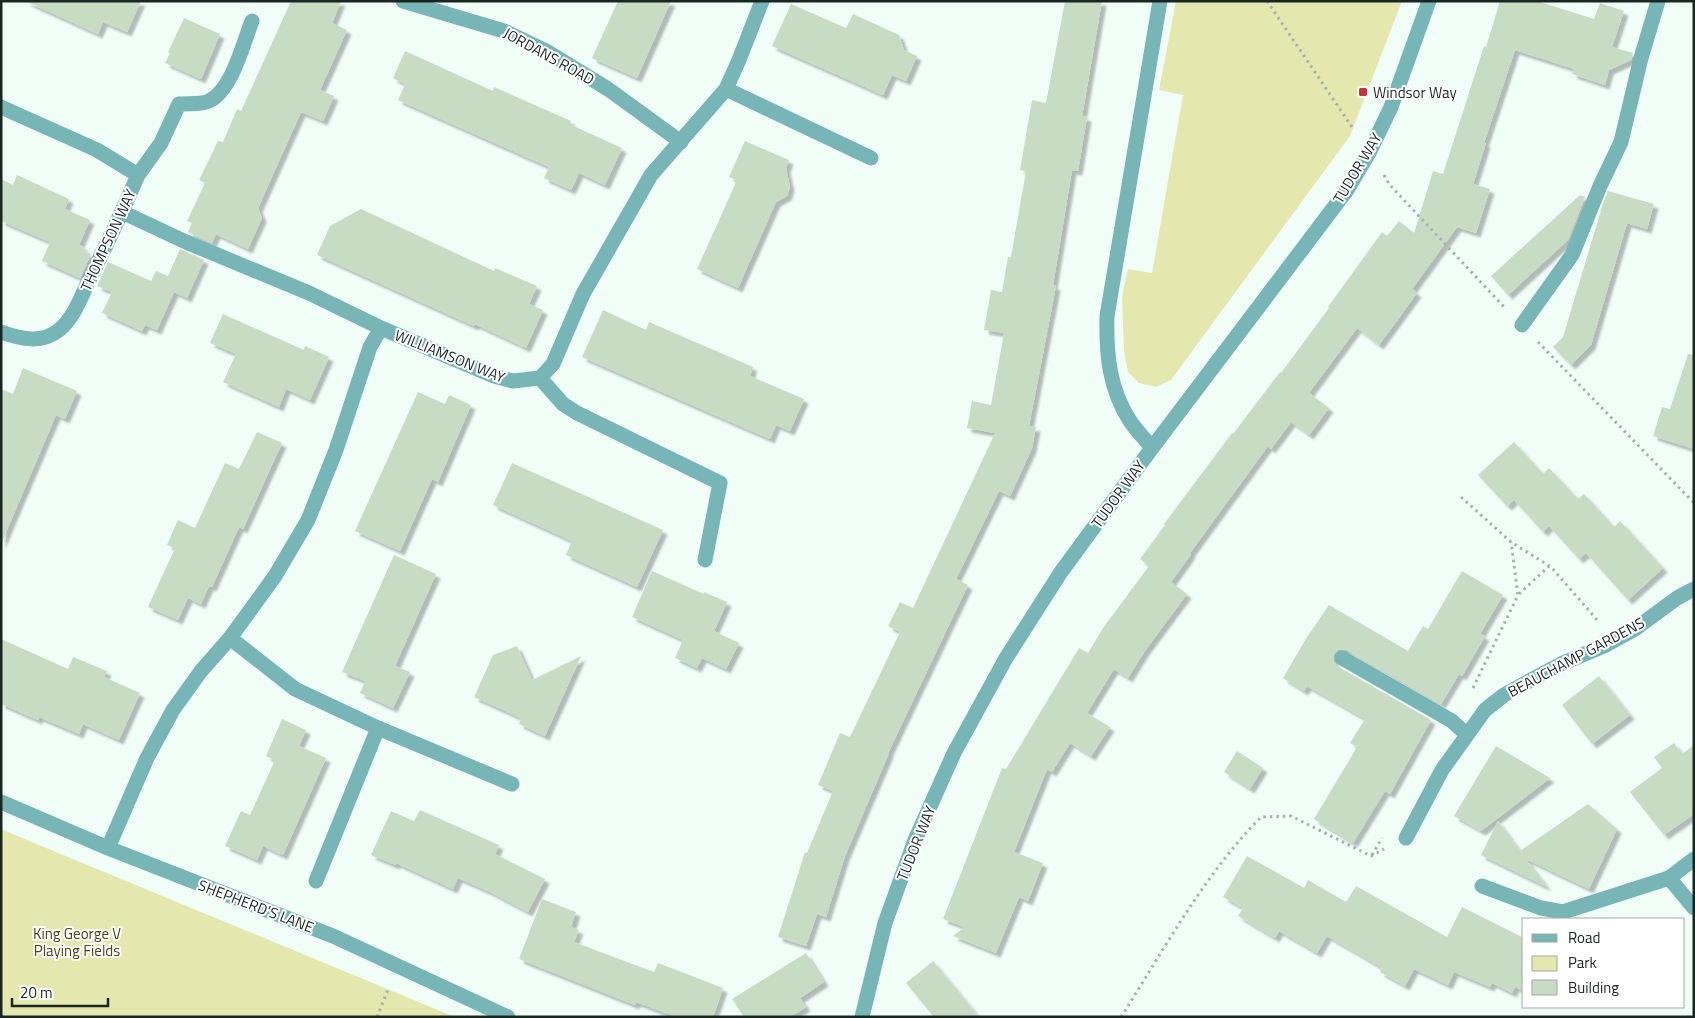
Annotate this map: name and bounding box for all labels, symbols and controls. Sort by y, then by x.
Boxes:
street label: JORDANS ROAD [499,21,599,91]
place label: Windsor Way [1373,81,1457,104]
marker: Windsor Way [1357,86,1369,98]
street label: TUDOR WAY [1327,128,1387,208]
street label: THOMPSON WAY [74,185,142,295]
street label: WILLIAMSON WAY [391,323,509,389]
street label: TUDOR WAY [1086,455,1150,533]
street label: BEAUCHAMP GARDENS [1504,611,1648,703]
street label: TUDOR WAY [891,802,941,884]
street label: SHEPHERD'S LANE [195,873,317,939]
legend [1522,918,1685,1008]
park label: King George V Playing Fields [33,922,121,962]
text: Road [1568,926,1600,949]
text: Park [1568,951,1597,974]
scale bar [12,976,109,1008]
text: Building [1568,976,1619,999]
text: 20 m [20,981,53,1004]

